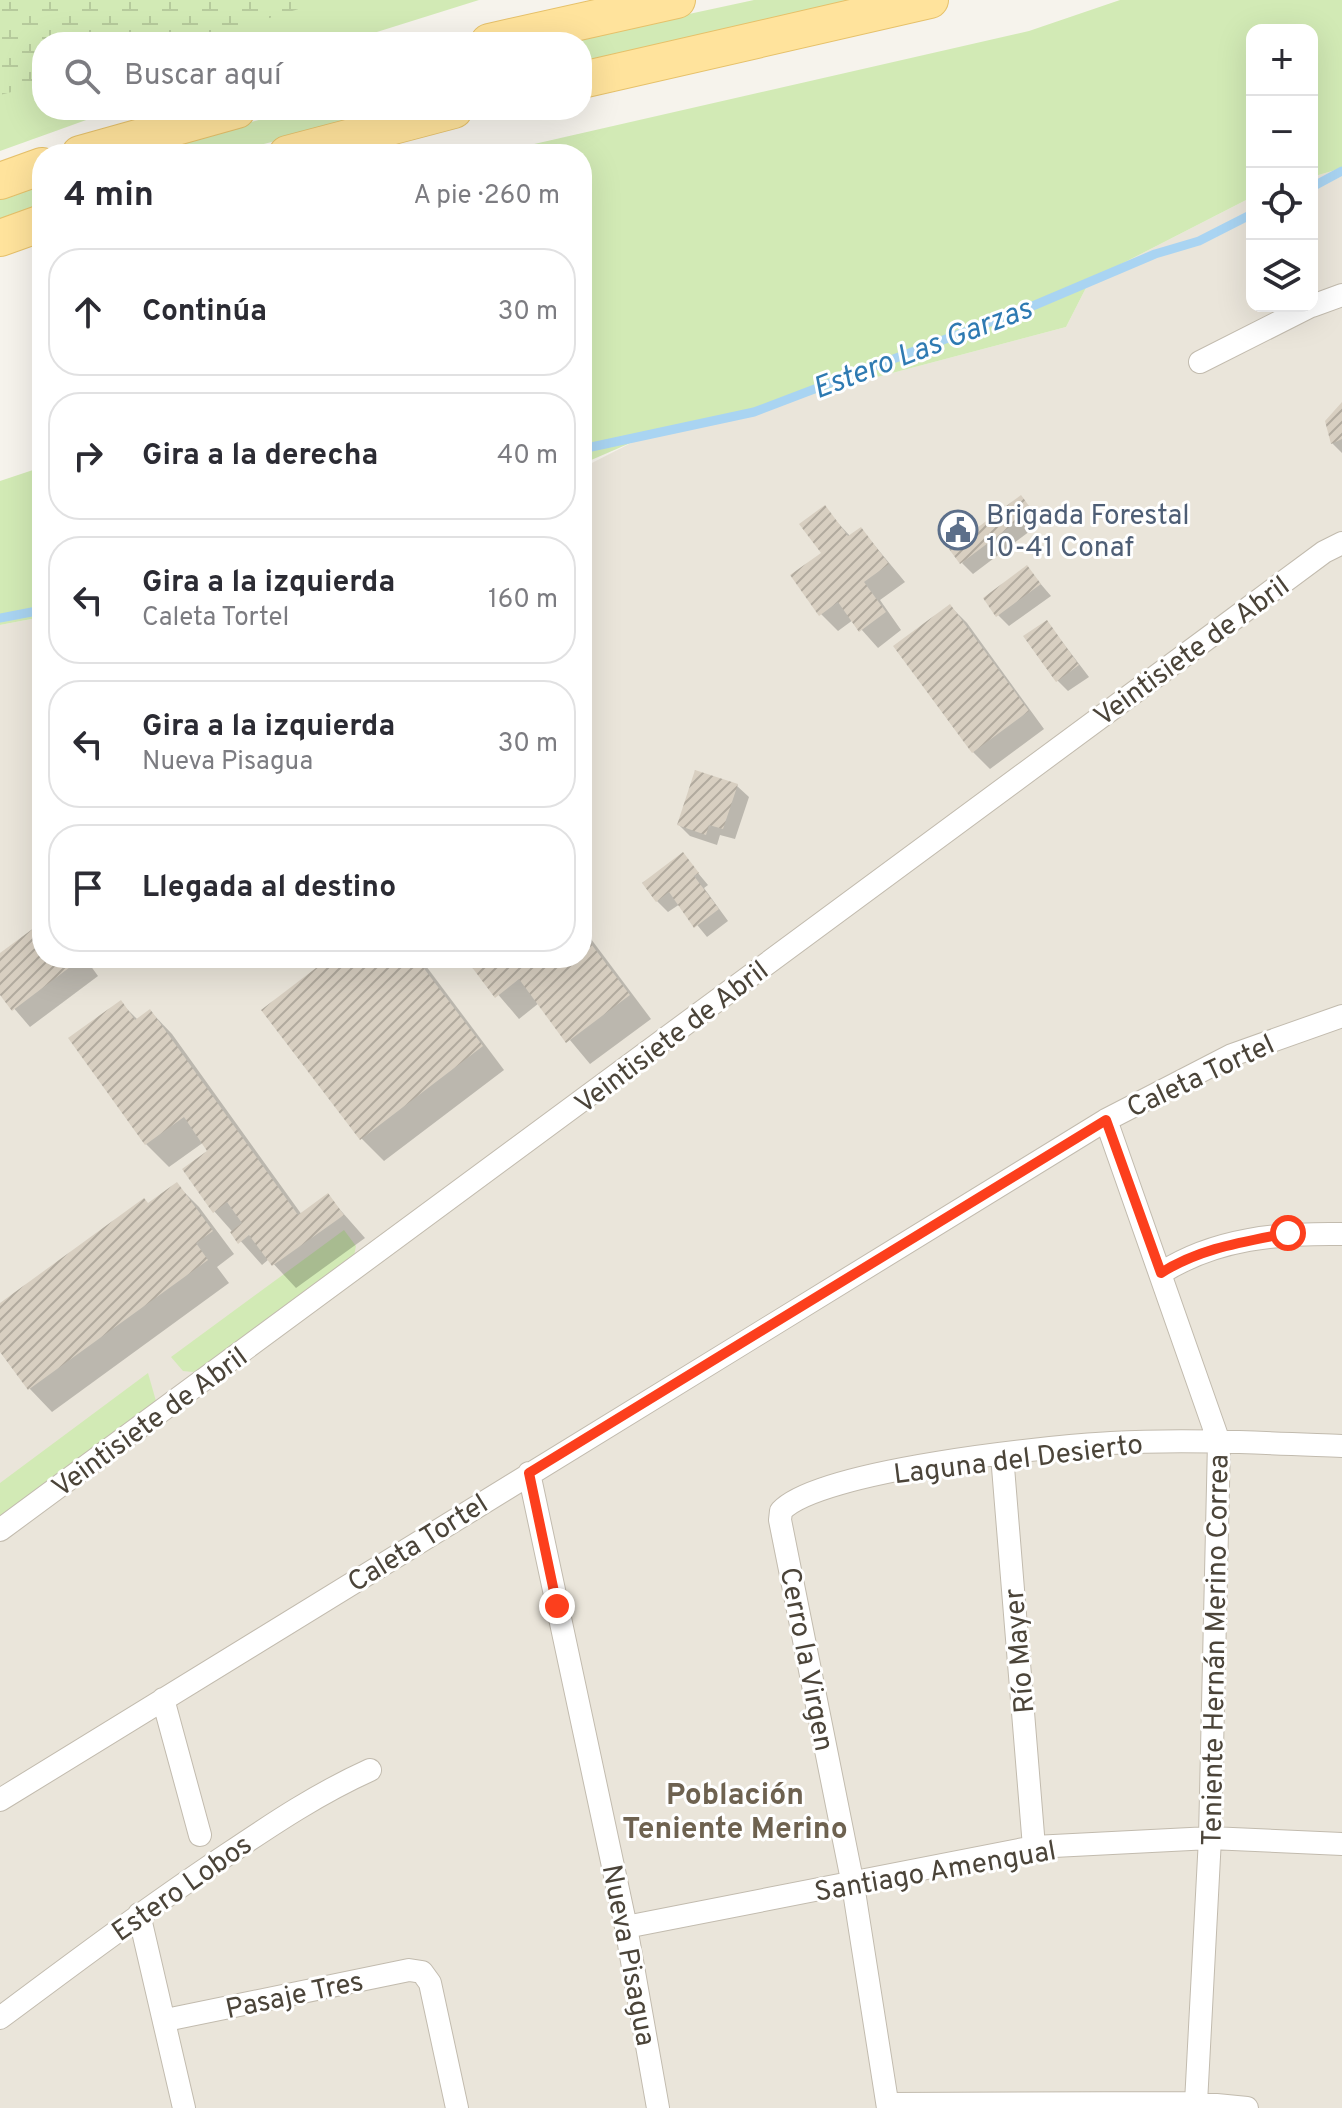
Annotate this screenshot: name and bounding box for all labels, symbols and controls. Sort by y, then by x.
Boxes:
map controls [1246,24,1318,312]
button: + [1246,24,1318,96]
search box [32,32,592,120]
icon: search [60,54,104,98]
text: Buscar aquí [124,58,282,95]
button: − [1246,96,1318,168]
button: locate [1246,168,1318,240]
text: 4 min [64,175,154,218]
text: A pie · 260 m [414,180,560,213]
button: layers [1246,240,1318,312]
icon: ahead [66,290,110,334]
water label: Estero Las Garzas [808,291,1038,409]
text: Continúa [142,294,267,331]
text: 30 m [498,296,558,329]
icon: right [66,434,110,478]
text: Gira a la derecha [142,438,378,475]
text: 40 m [497,440,558,473]
place label: Brigada Forestal 10-41 Conaf [986,499,1190,567]
public building icon: Brigada Forestal 10-41 Conaf [937,509,979,551]
text: Gira a la izquierda [142,565,395,602]
street label: Veintisiete de Abril [1088,569,1298,736]
icon: left [66,578,110,622]
text: 160 m [488,584,558,617]
text: Caleta Tortel [142,602,289,635]
text: Gira a la izquierda [142,709,395,746]
icon: left [66,722,110,766]
text: 30 m [498,728,558,761]
text: Nueva Pisagua [142,746,313,779]
icon: arrive [66,866,110,910]
text: Llegada al destino [142,870,396,907]
street label: Veintisiete de Abril [569,954,777,1123]
street label: Caleta Tortel [1122,1028,1281,1128]
route start [1270,1215,1306,1251]
street label: Veintisiete de Abril [46,1340,256,1507]
street label: Laguna del Desierto [892,1428,1145,1494]
street label: Teniente Hernán Merino Correa [1196,1454,1238,1846]
street label: Caleta Tortel [342,1487,495,1602]
street label: Cerro la Virgen [770,1565,841,1755]
street label: Río Mayer [998,1587,1044,1715]
route end [539,1588,575,1624]
district label: Población Teniente Merino [622,1778,848,1849]
street label: Estero Lobos [106,1828,260,1951]
street label: Santiago Amengual [812,1834,1059,1912]
street label: Nueva Pisagua [592,1862,662,2049]
street label: Pasaje Tres [222,1965,367,2029]

